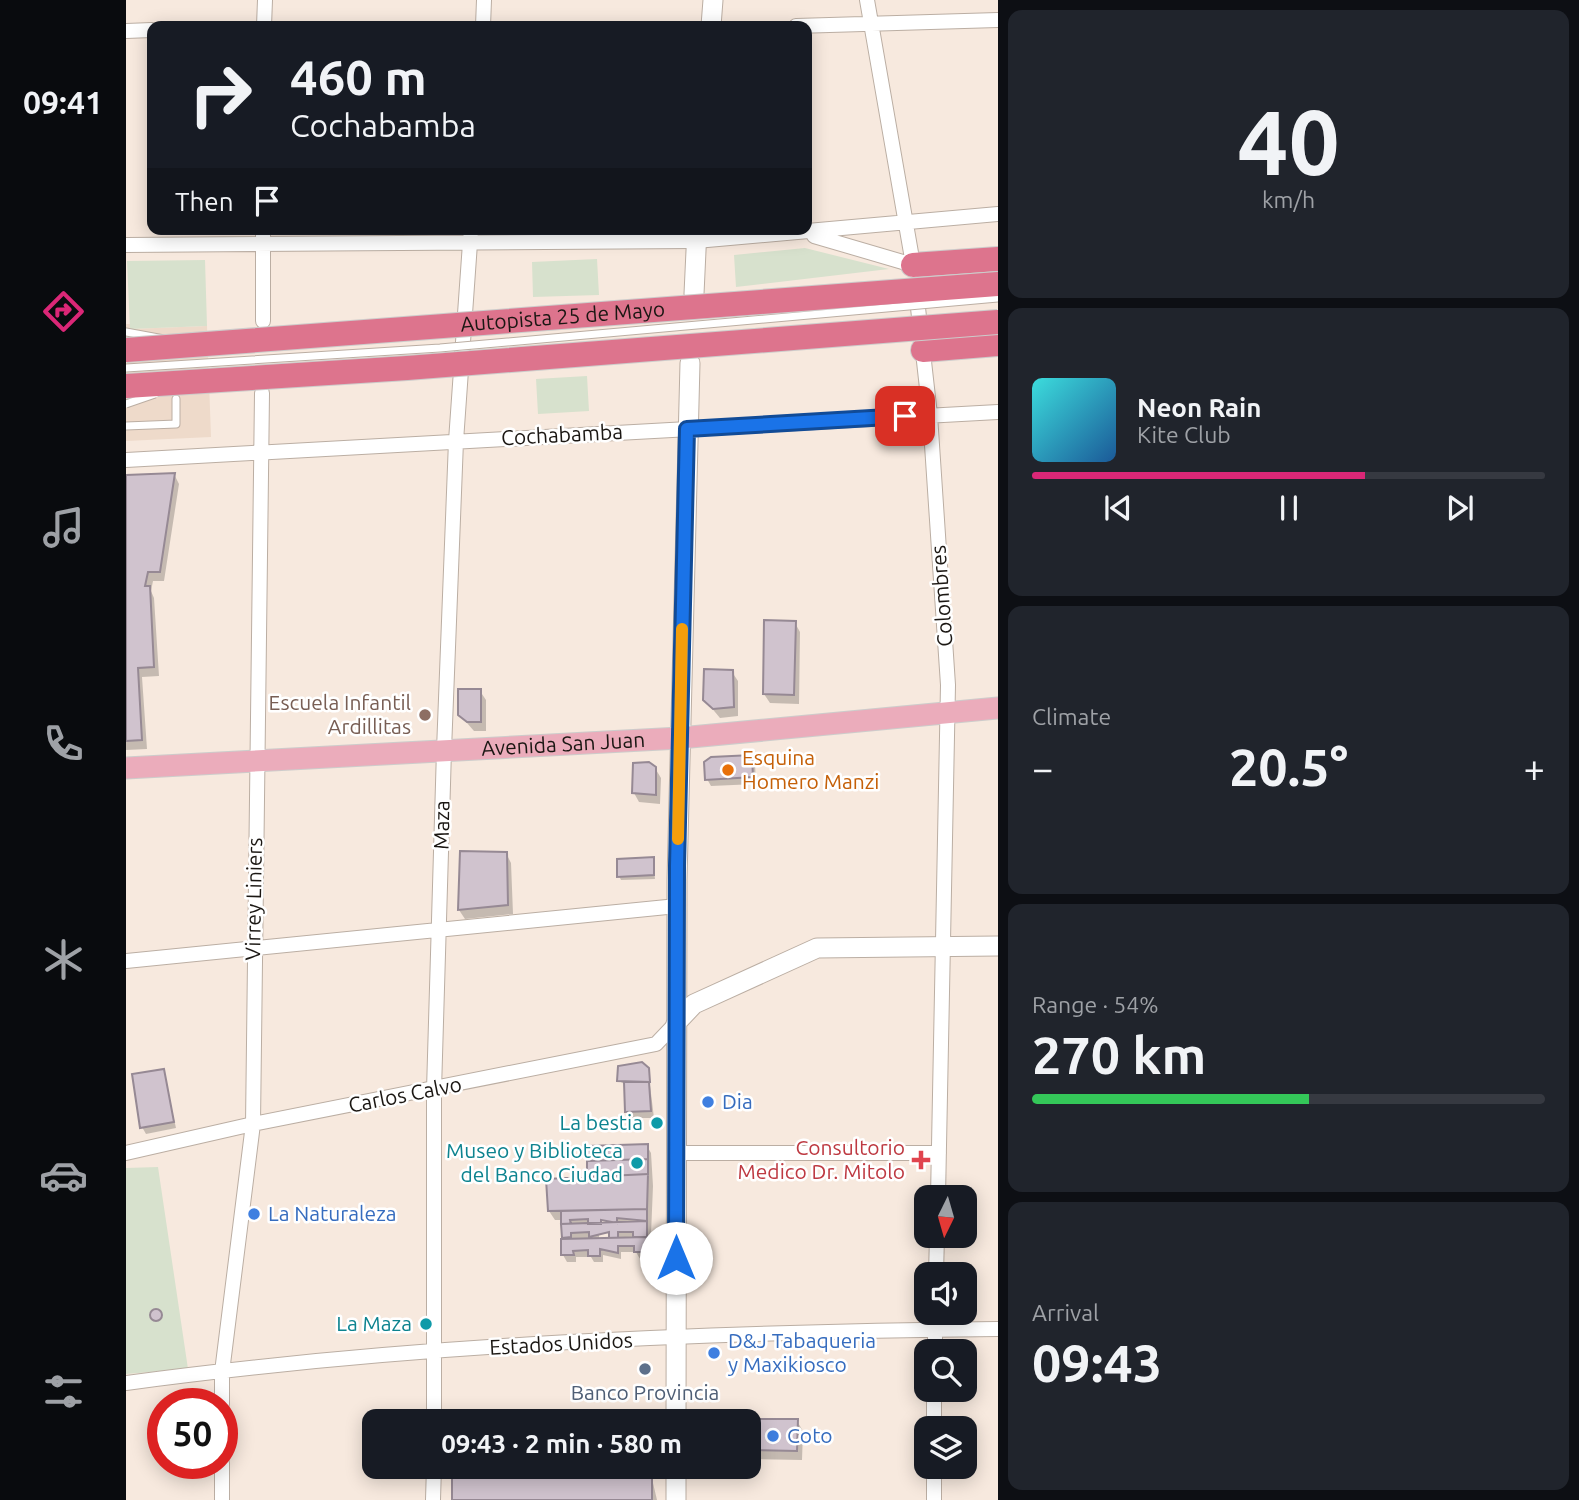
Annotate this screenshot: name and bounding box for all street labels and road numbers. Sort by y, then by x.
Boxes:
street label: Autopista 25 de Mayo [459,296,666,336]
street label: Cochabamba [500,419,623,449]
street label: Colombres [925,544,957,648]
street label: Avenida San Juan [481,727,646,760]
street label: Maza [429,800,453,850]
street label: Virrey Liniers [240,837,266,961]
street label: Carlos Calvo [346,1071,464,1117]
street label: Estados Unidos [489,1327,633,1359]

